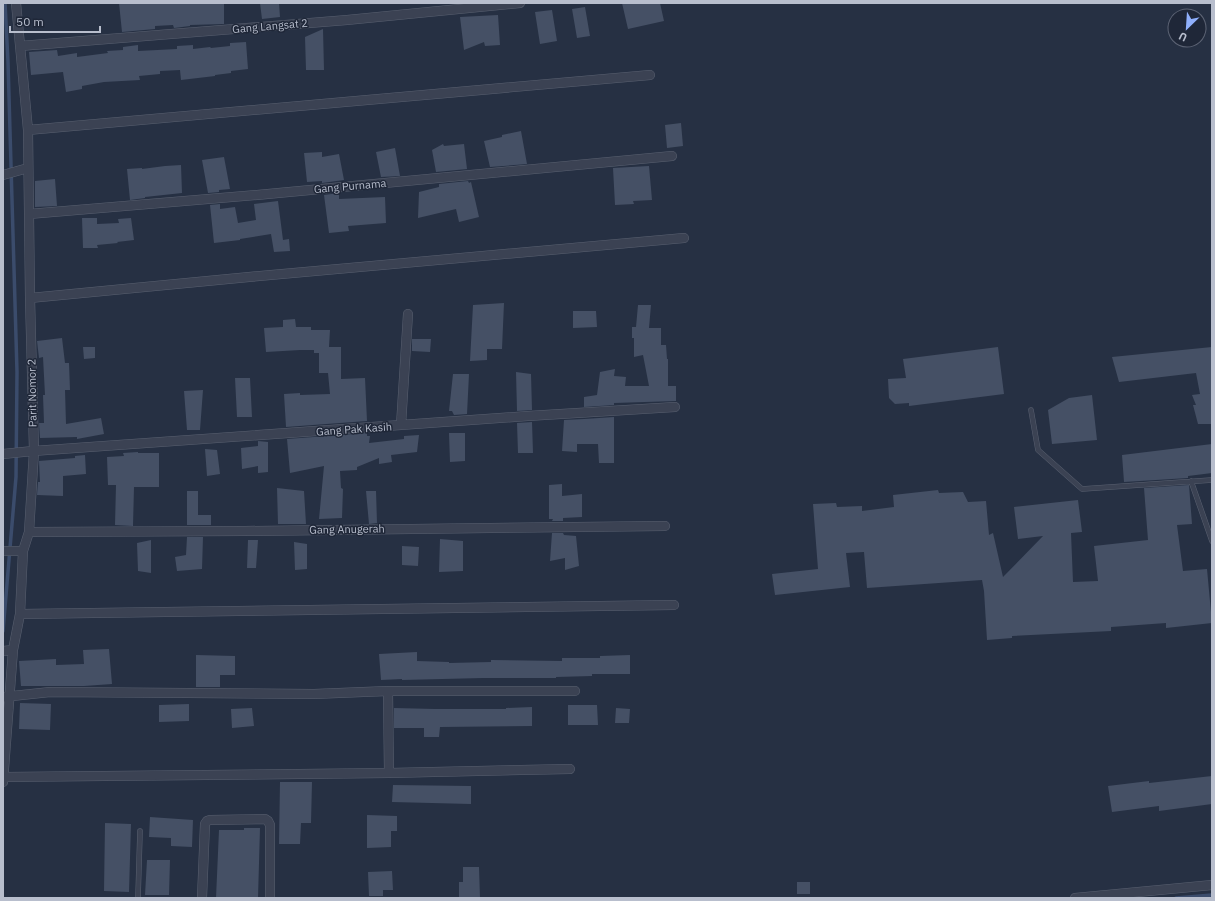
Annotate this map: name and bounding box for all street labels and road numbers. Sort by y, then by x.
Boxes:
street label: Gang Langsat 2 [232,16,308,36]
street label: Gang Purnama [313,176,387,196]
street label: Parit Nomor 2 [24,359,40,427]
street label: Gang Pak Kasih [316,419,392,439]
street label: Gang Anugerah [309,521,385,537]

